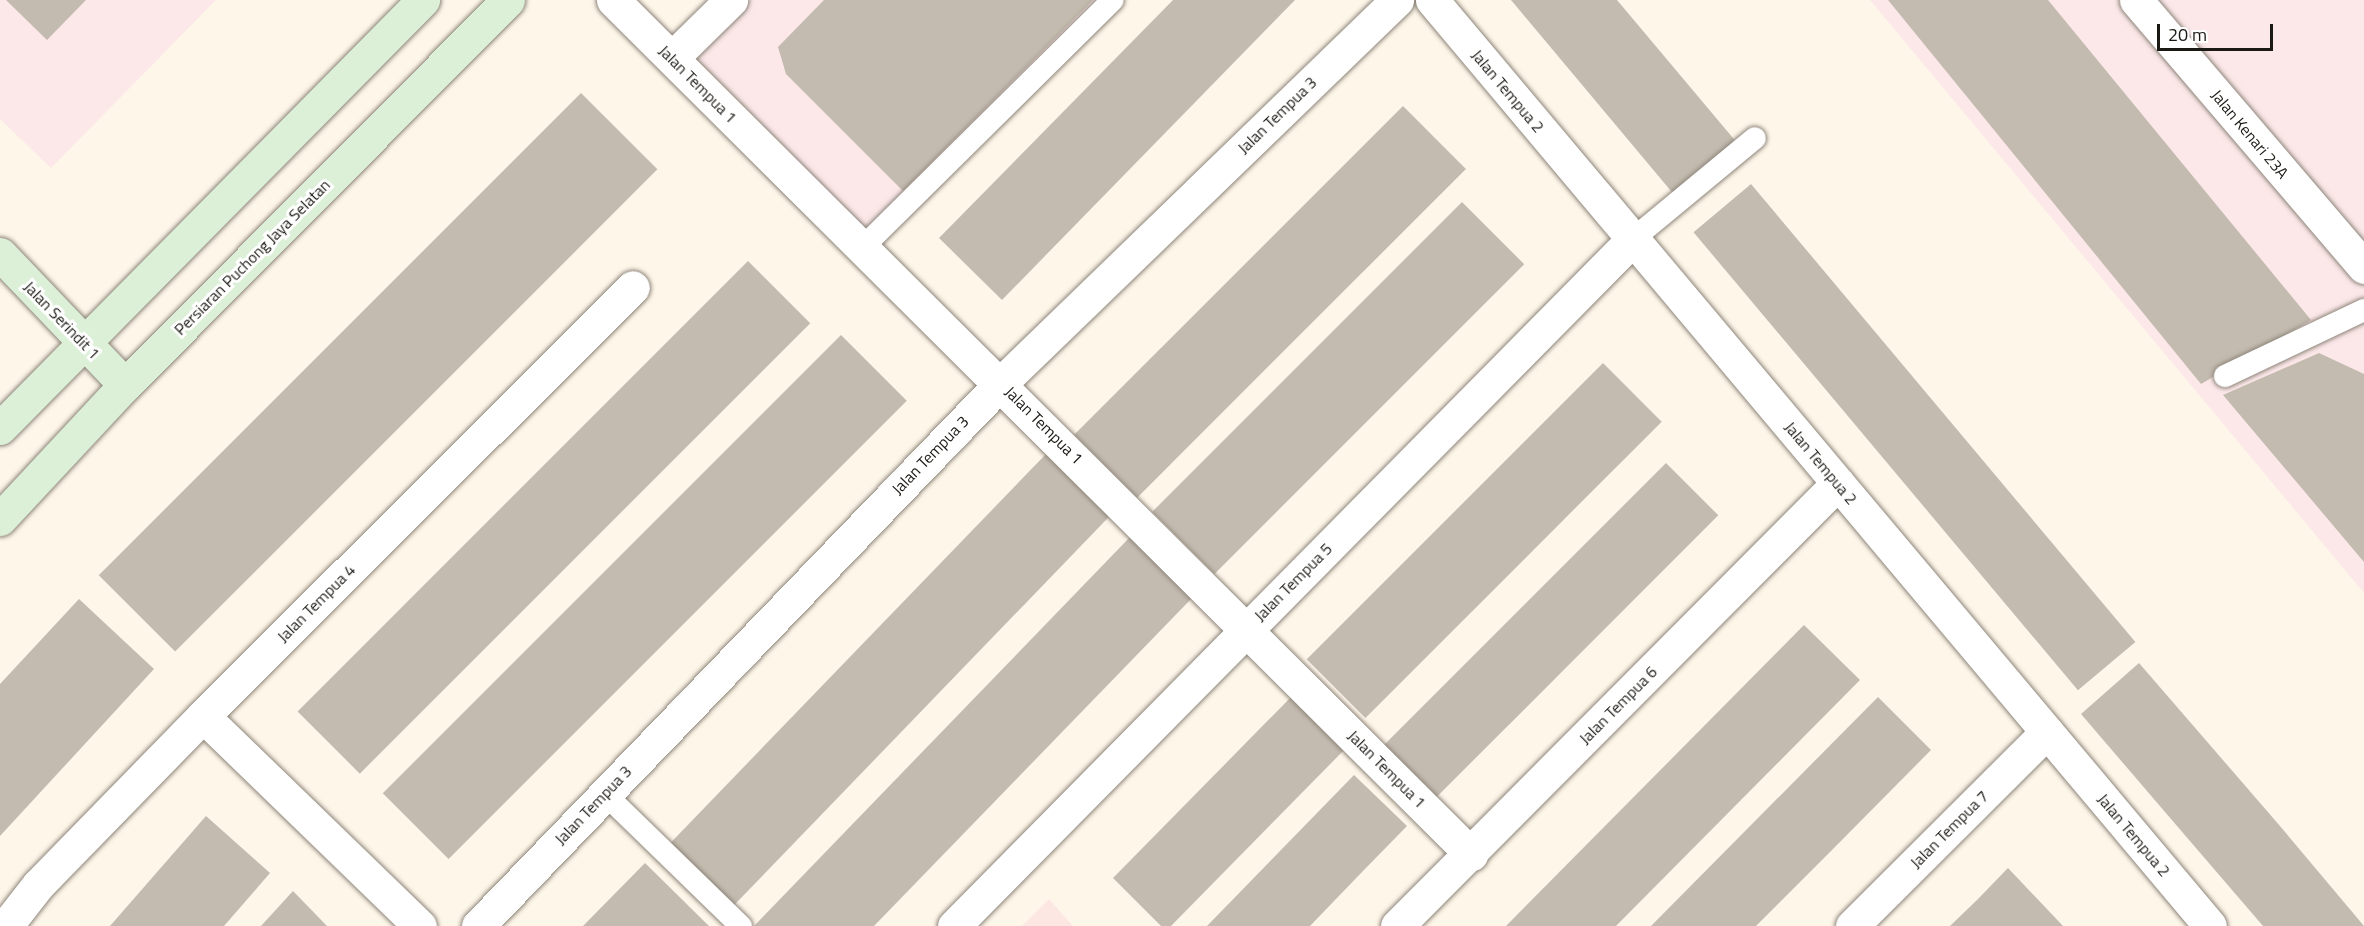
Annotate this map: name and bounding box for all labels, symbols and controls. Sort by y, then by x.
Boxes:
scale bar [2160,12,2276,50]
text: 20 m [2168,21,2207,48]
street label: Jalan Tempua 1 [655,41,741,127]
street label: Jalan Tempua 2 [1468,46,1548,136]
street label: Jalan Tempua 3 [1234,73,1320,157]
street label: Jalan Kenari 23A [2207,86,2293,182]
street label: Persiaran Puchong Jaya Selatan [170,175,334,339]
street label: Jalan Serindit 1 [20,277,104,363]
street label: Jalan Tempua 1 [1001,382,1087,468]
street label: Jalan Tempua 3 [888,412,972,498]
street label: Jalan Tempua 2 [1781,418,1861,508]
street label: Jalan Tempua 5 [1250,539,1336,625]
street label: Jalan Tempua 4 [273,560,359,646]
street label: Jalan Tempua 6 [1575,662,1661,748]
street label: Jalan Tempua 1 [1344,726,1430,812]
street label: Jalan Tempua 3 [551,762,635,848]
street label: Jalan Tempua 7 [1906,786,1992,872]
street label: Jalan Tempua 2 [2094,790,2174,880]

